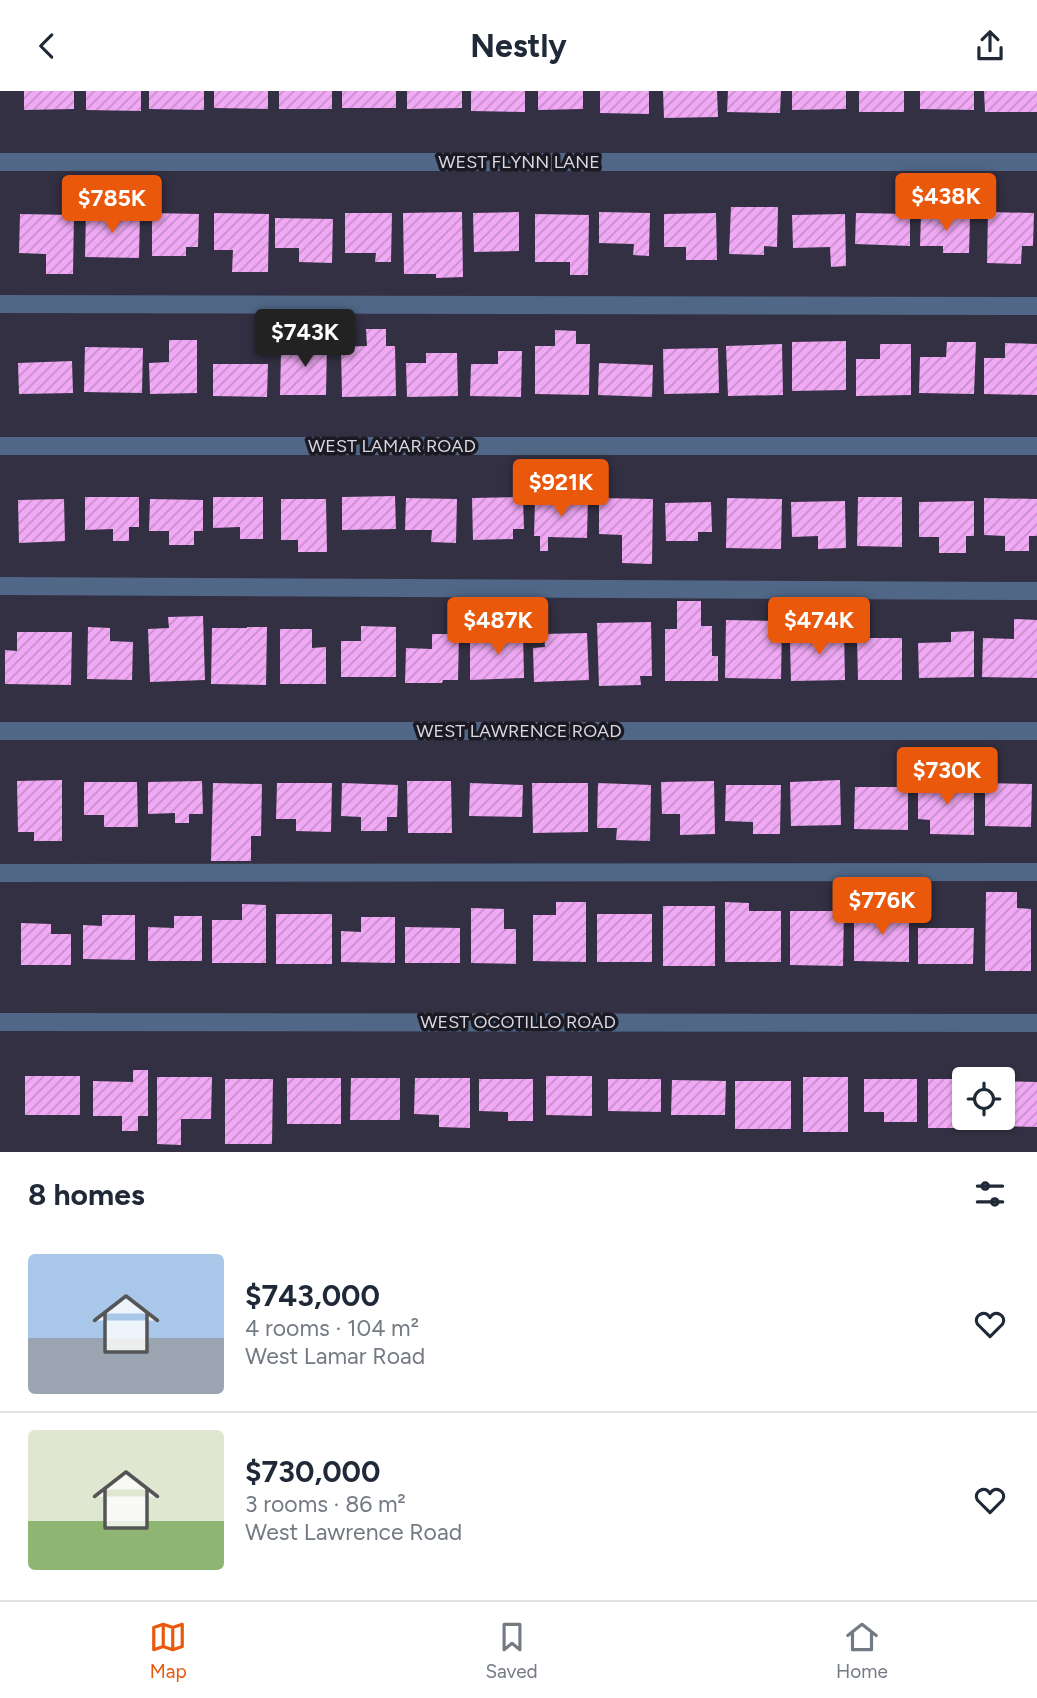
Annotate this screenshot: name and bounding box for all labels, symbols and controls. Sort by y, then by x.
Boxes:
icon: back [28,27,66,65]
text: Nestly [470,27,567,65]
icon: share [971,27,1009,65]
street label: WEST FLYNN LANE [438,151,600,173]
pin: $438K [897,173,995,233]
pin: $785K [63,176,161,235]
text: $438K [911,182,981,210]
text: $785K [78,184,146,212]
pin: $743K [256,309,354,369]
text: $743K [271,318,339,346]
street label: WEST LAMAR ROAD [308,435,476,457]
pin: $921K [512,459,610,519]
text: $921K [529,468,593,496]
pin: $487K [449,597,547,657]
pin: $474K [770,597,868,657]
text: $487K [463,606,533,634]
text: $474K [784,606,854,634]
street label: WEST LAWRENCE ROAD [416,720,622,742]
pin: $730K [898,747,996,807]
text: $730K [913,756,981,784]
pin: $776K [833,877,931,937]
text: $776K [849,886,915,914]
street label: WEST OCOTILLO ROAD [420,1011,616,1033]
map controls [952,1067,1015,1130]
button: locate [952,1067,1015,1130]
icon: filters [971,1175,1009,1213]
text: 8 homes [28,1176,145,1213]
text: $743,000 [245,1277,380,1314]
icon: home [84,1282,168,1366]
icon: heart [971,1305,1009,1343]
text: 4 rooms · 104 m² [245,1314,419,1342]
text: West Lamar Road [245,1342,425,1370]
text: $730,000 [245,1453,380,1490]
icon: home [84,1458,168,1542]
icon: heart [971,1481,1009,1519]
text: 3 rooms · 86 m² [245,1490,406,1518]
text: West Lawrence Road [245,1518,462,1546]
tab: Map [149,1618,187,1683]
tab: Saved [485,1618,538,1683]
tab: Home [836,1618,888,1683]

